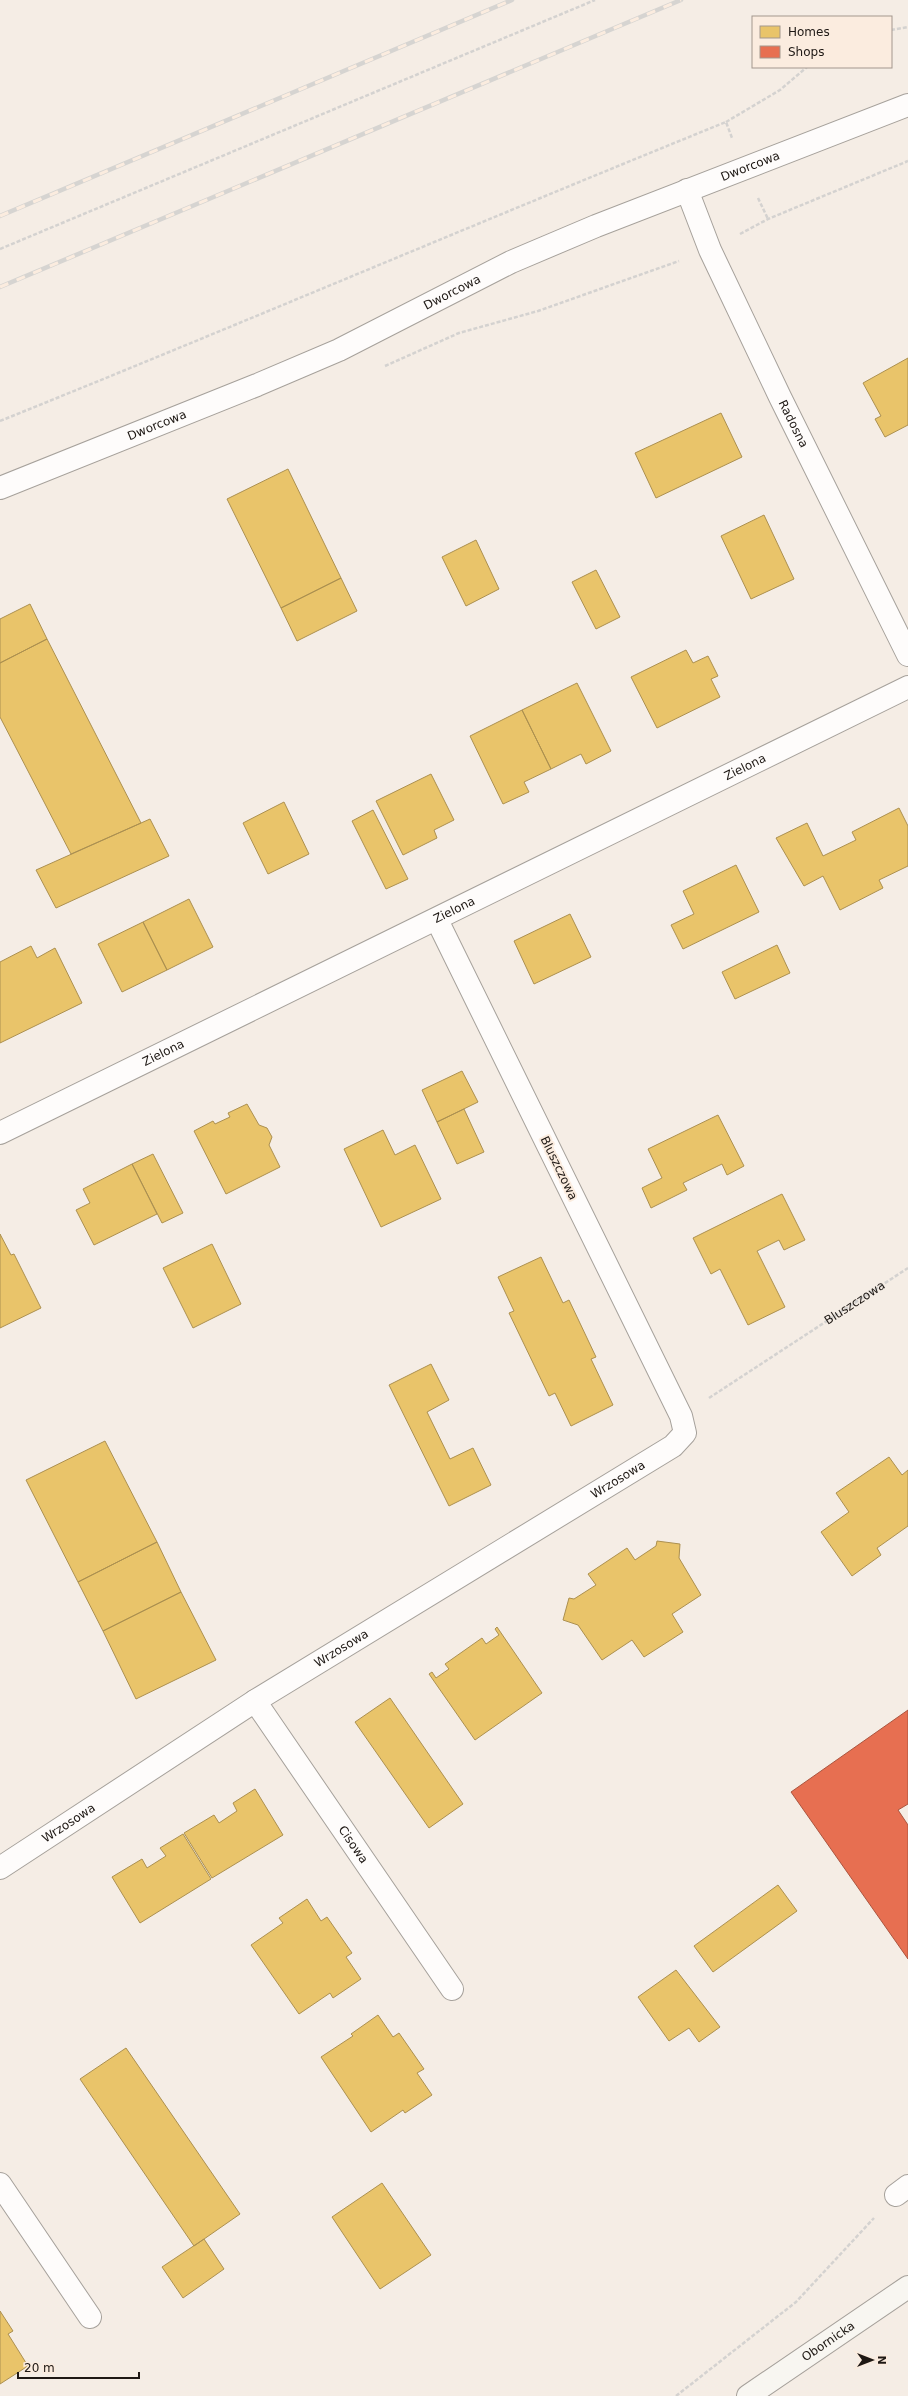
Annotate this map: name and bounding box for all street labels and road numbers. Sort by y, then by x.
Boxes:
street label: Dworcowa [719,148,782,184]
street label: Dworcowa [421,272,483,313]
street label: Radosna [776,398,811,450]
street label: Dworcowa [125,407,188,443]
street label: Zielona [722,751,768,783]
street label: Zielona [431,894,477,926]
street label: Zielona [140,1037,186,1069]
street label: Bluszczowa [538,1134,580,1202]
street label: Bluszczowa [822,1278,887,1328]
street label: Wrzosowa [588,1458,648,1501]
street label: Wrzosowa [312,1627,371,1670]
street label: Wrzosowa [39,1801,98,1846]
street label: Cisowa [335,1823,371,1866]
street label: Obornicka [799,2318,857,2364]

